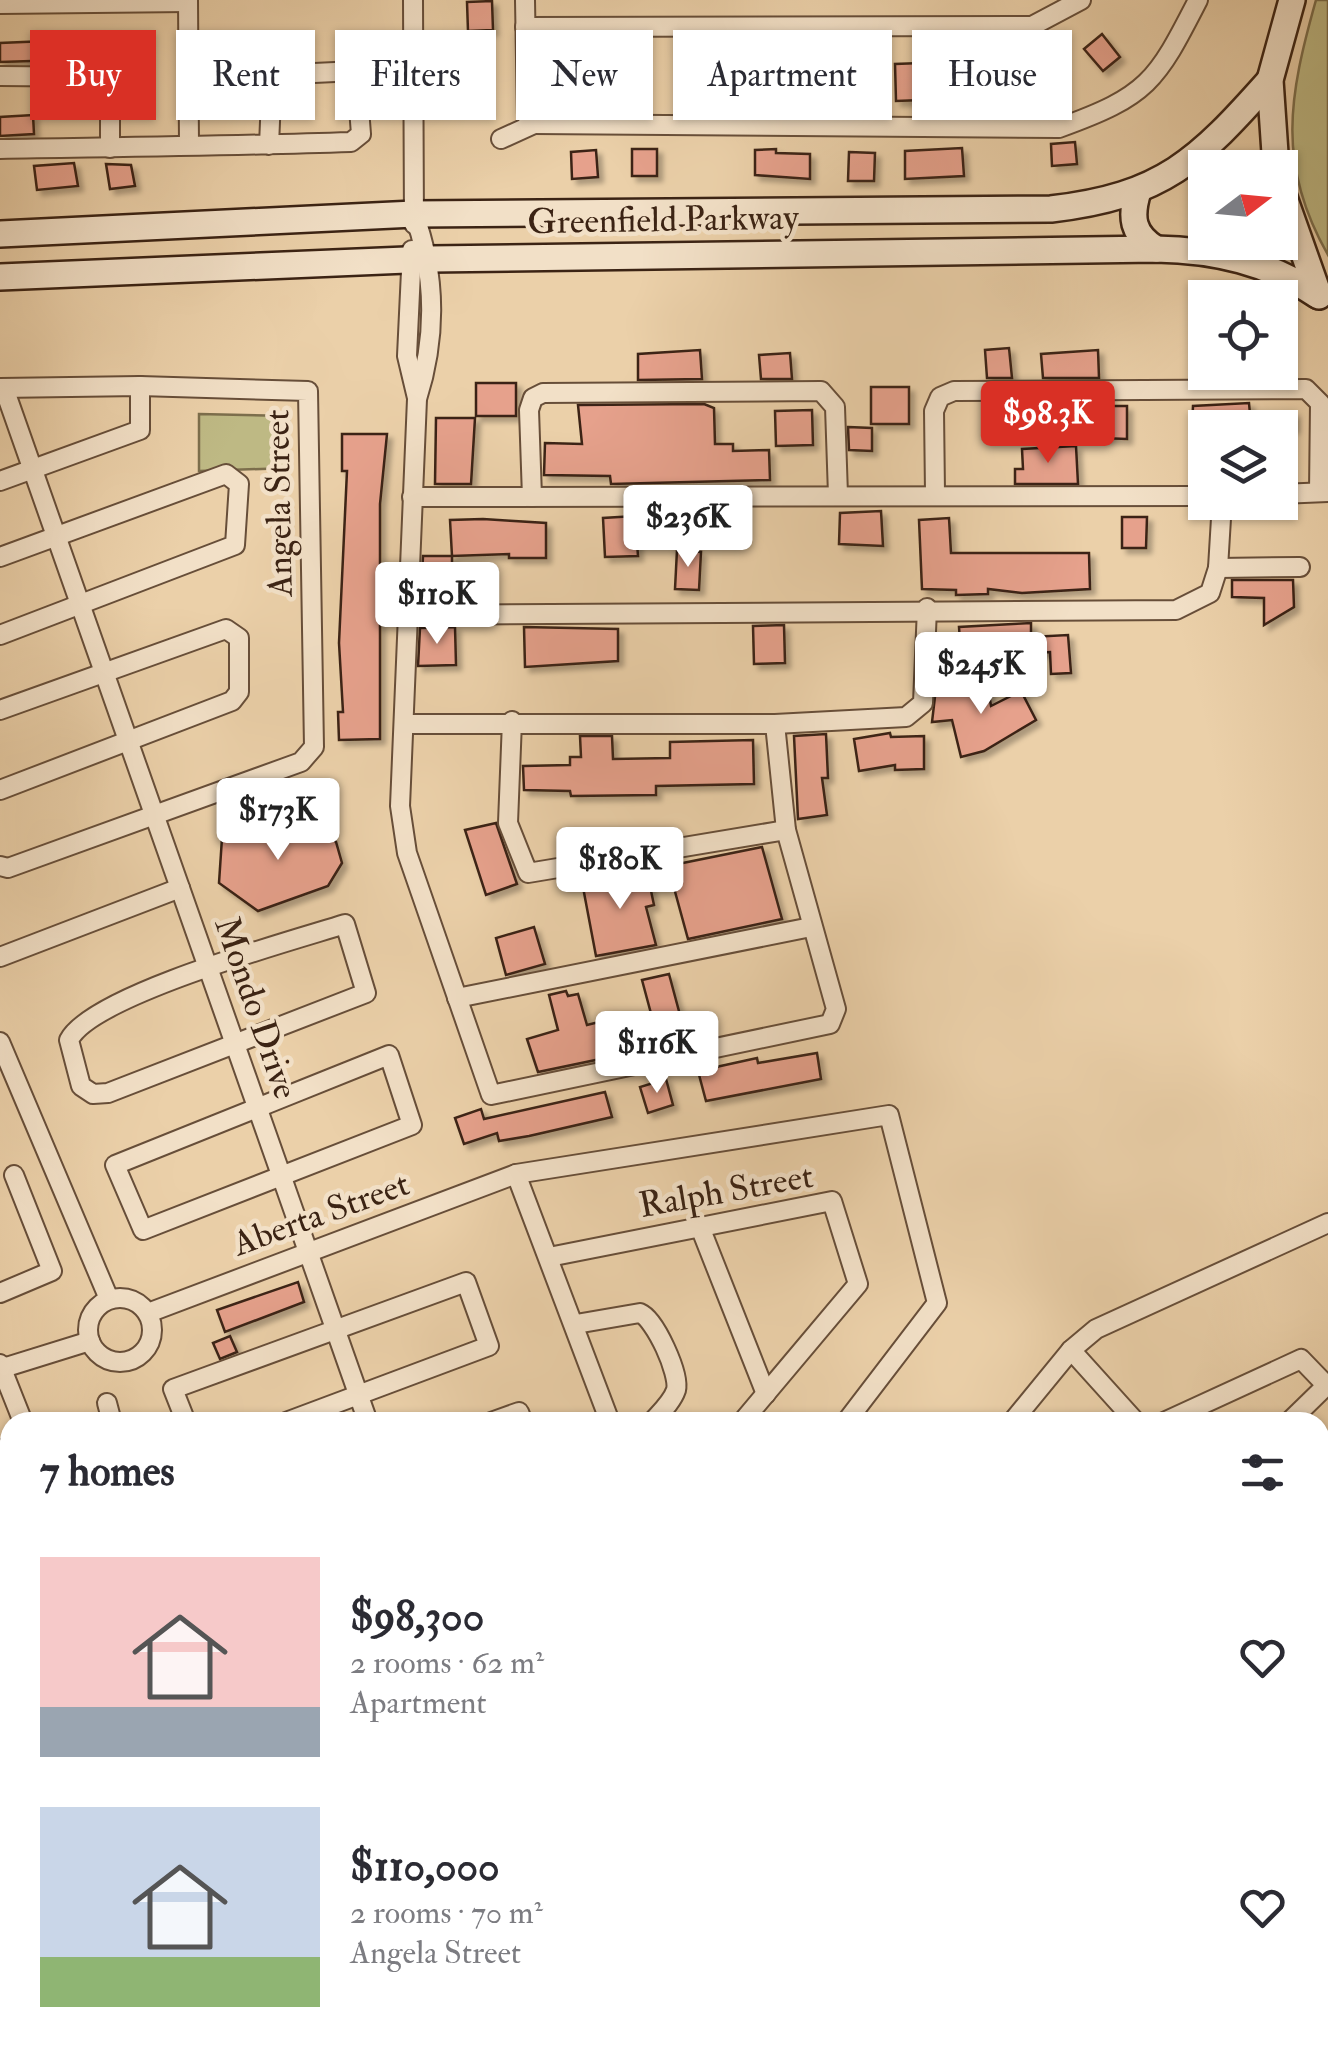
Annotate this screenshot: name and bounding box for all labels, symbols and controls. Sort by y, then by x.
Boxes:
chip: Buy [30,30,156,120]
chip: Rent [176,30,315,120]
chip: Filters [335,30,496,120]
chip: New [516,30,653,120]
chip: Apartment [673,30,892,120]
chip: House [912,30,1072,120]
north arrow [1188,150,1298,260]
map controls [1188,150,1298,520]
street label: Greenfield Parkway [527,196,800,244]
button: locate [1188,280,1298,390]
pin: $98.3K [967,381,1129,466]
text: $98.3K [1003,393,1093,433]
street label: Angela Street [255,409,303,598]
button: layers [1188,410,1298,520]
pin: $236K [618,485,758,570]
text: $236K [645,497,731,537]
pin: $110K [367,562,507,647]
text: $110K [397,574,477,614]
pin: $245K [911,632,1051,717]
text: $245K [937,644,1025,684]
pin: $173K [208,778,348,863]
text: $173K [239,790,317,830]
pin: $180K [550,827,690,912]
text: $180K [578,839,662,879]
street label: Mondo Drive [204,911,308,1105]
pin: $116K [587,1011,727,1096]
text: $116K [617,1023,697,1063]
street label: Ralph Street [636,1154,816,1228]
street label: Aberta Street [226,1162,415,1267]
icon: filters [1235,1445,1290,1500]
text: 7 homes [40,1446,175,1498]
text: $98,300 [350,1591,484,1643]
icon: home [120,1597,240,1717]
icon: heart [1235,1630,1290,1685]
text: 2 rooms · 62 m² [350,1643,544,1683]
text: Apartment [350,1683,487,1723]
text: $110,000 [350,1841,500,1893]
icon: home [120,1847,240,1967]
icon: heart [1235,1880,1290,1935]
text: 2 rooms · 70 m² [350,1893,543,1933]
text: Angela Street [350,1933,521,1973]

